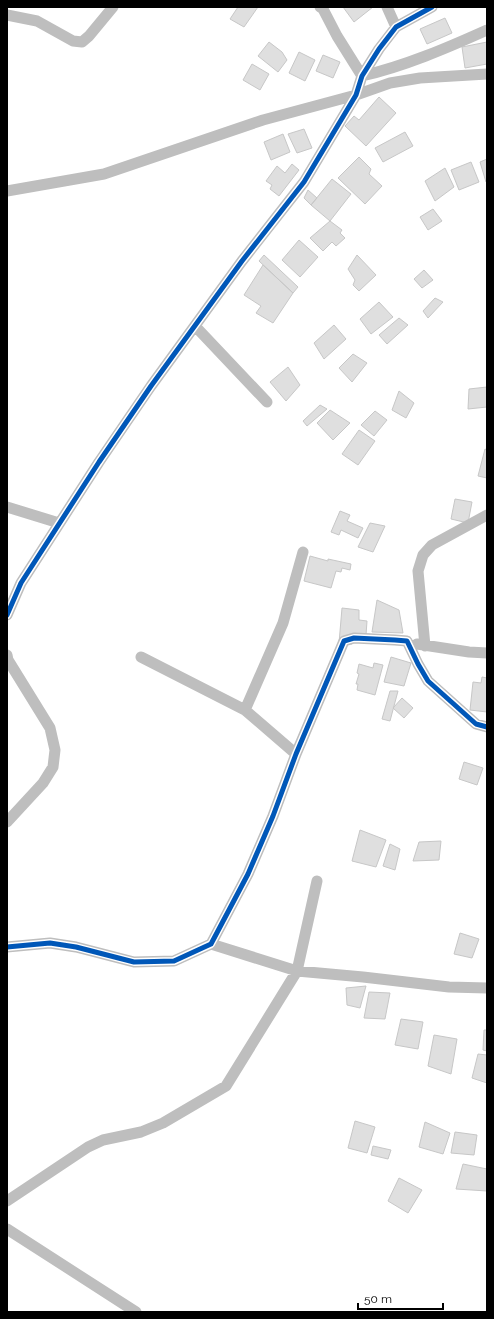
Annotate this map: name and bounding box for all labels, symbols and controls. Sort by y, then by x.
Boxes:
scale bar [358,1285,443,1311]
text: 50 m [364,1292,392,1306]

